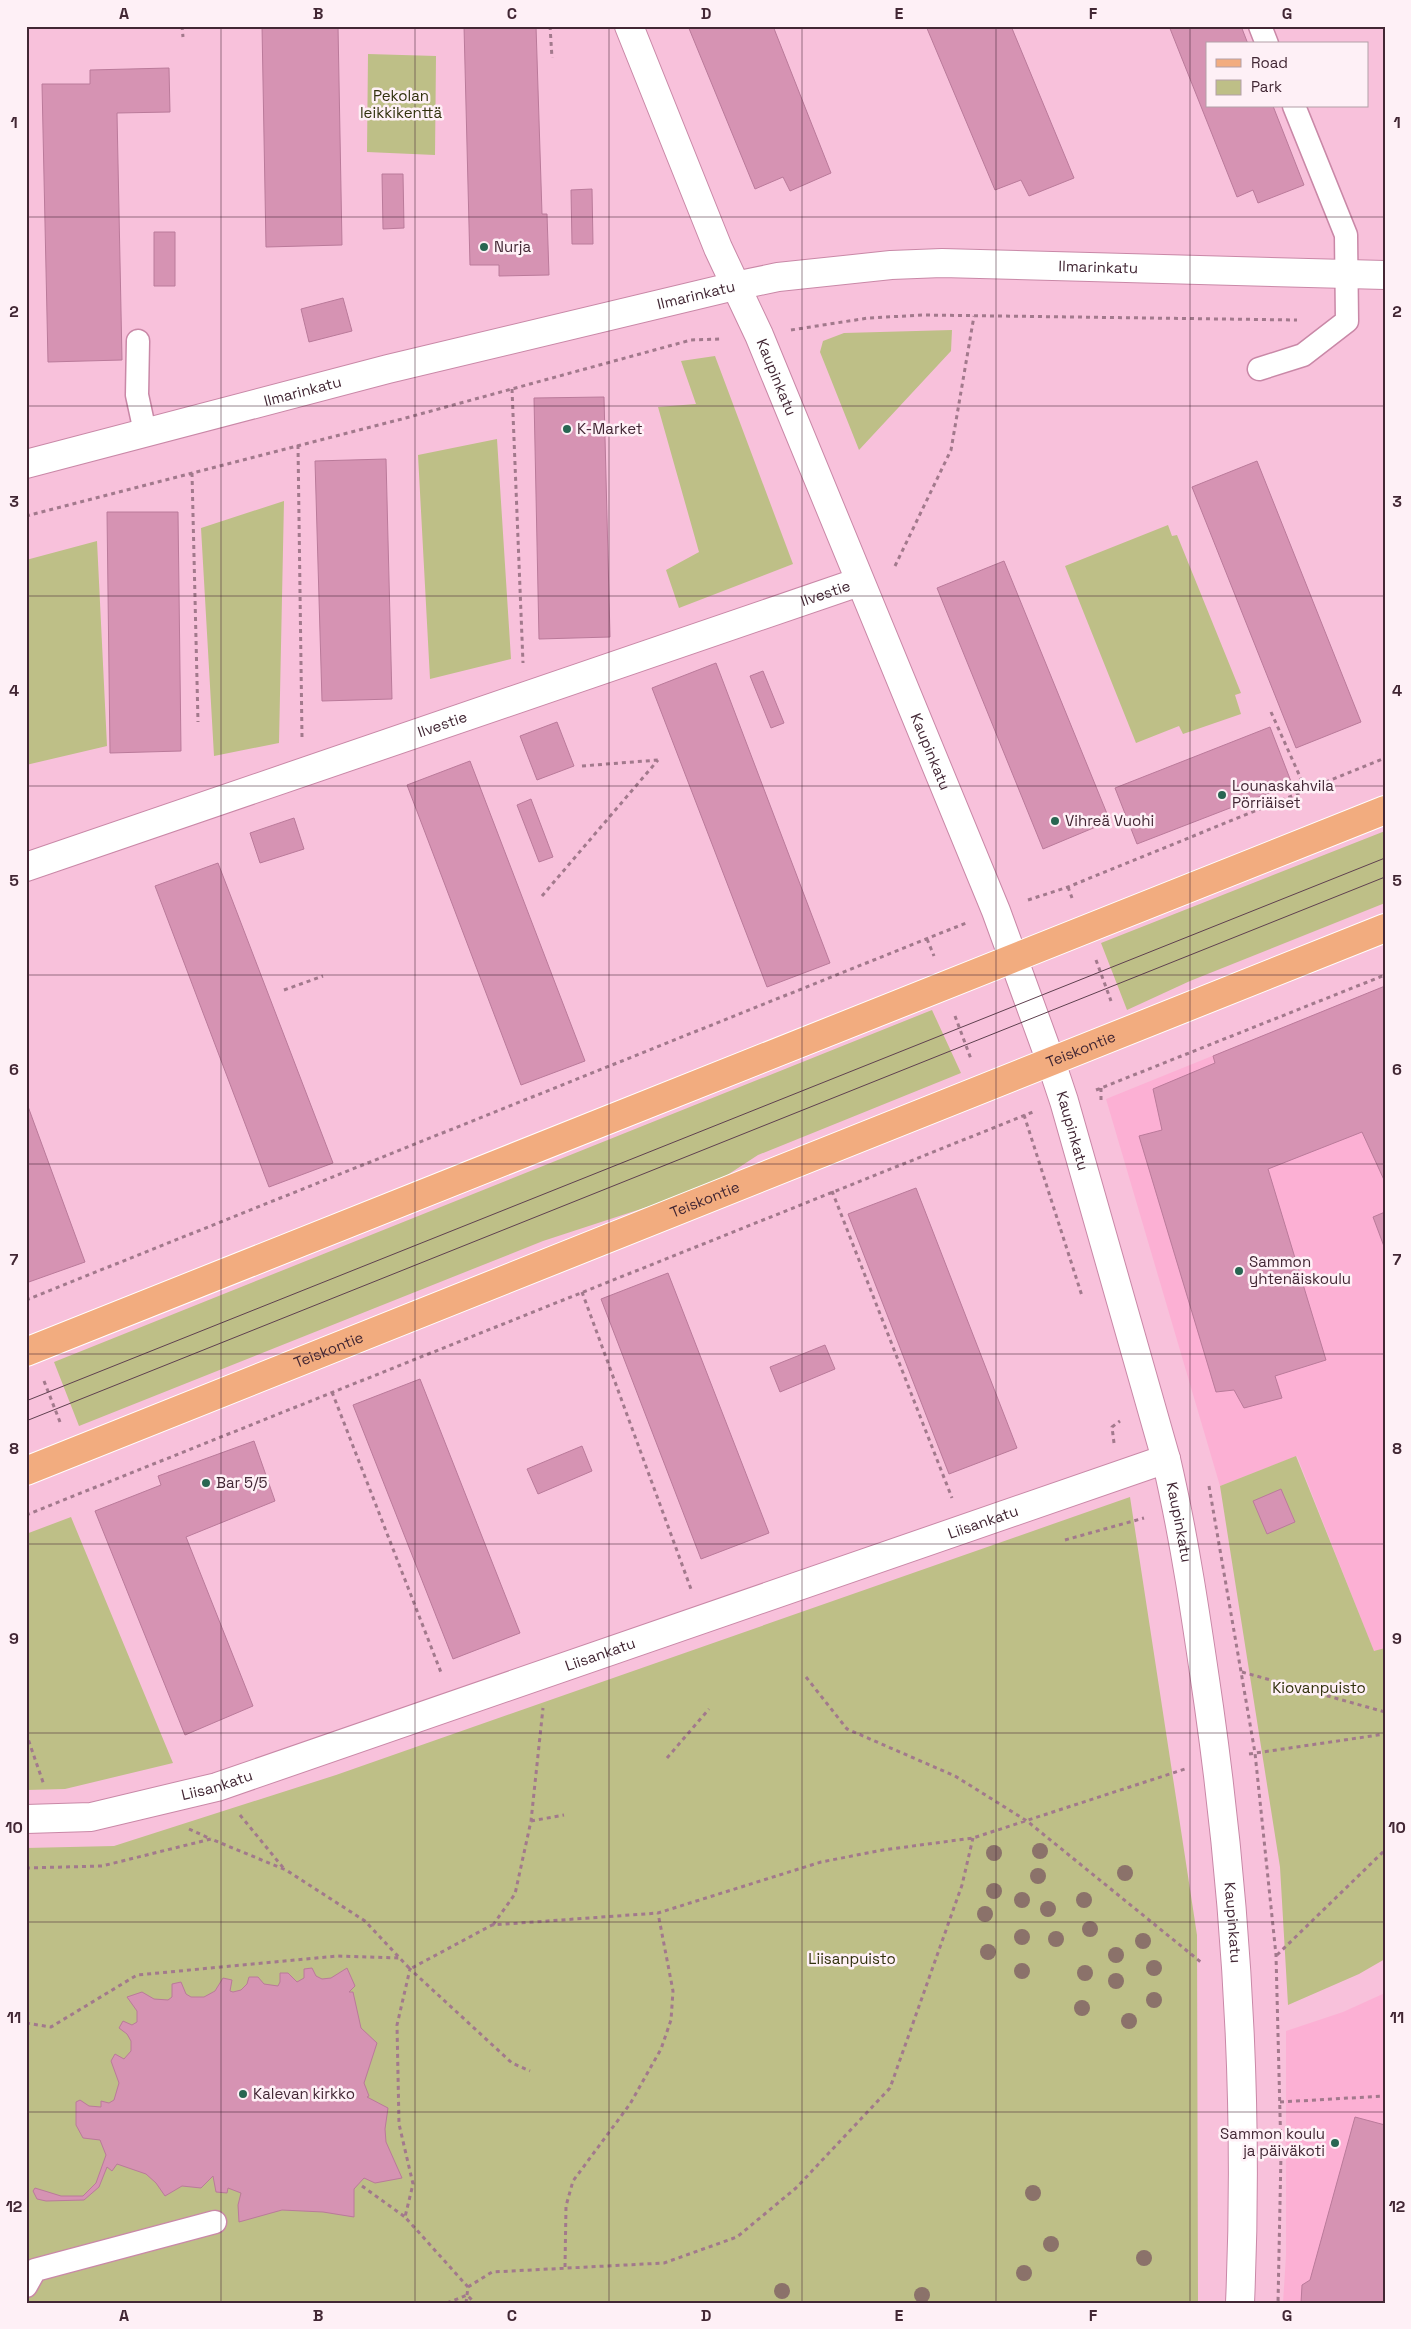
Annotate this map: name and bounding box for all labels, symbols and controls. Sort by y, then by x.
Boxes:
text: A [119,3,129,24]
text: B [313,3,323,24]
text: C [507,3,517,24]
text: D [701,3,711,24]
text: E [895,3,904,24]
text: F [1089,3,1098,24]
text: G [1282,3,1292,24]
legend [1206,42,1368,108]
text: Road [1251,53,1288,72]
text: Park [1251,77,1282,96]
park label: Pekolan leikkikenttä [360,86,442,122]
text: 1 [10,112,18,133]
text: 1 [1393,112,1401,133]
place label: Nurja [494,237,532,256]
marker: Nurja [478,241,490,253]
street label: Ilmarinkatu [1058,256,1138,277]
street label: Ilmarinkatu [655,276,737,313]
text: 2 [9,301,19,322]
text: 2 [1392,301,1402,322]
street label: Kaupinkatu [753,336,801,418]
street label: Ilmarinkatu [262,372,343,410]
place label: K-Market [577,419,643,438]
marker: K-Market [561,423,573,435]
text: 3 [9,491,19,512]
text: 3 [1392,491,1402,512]
street label: Ilvestie [798,576,853,610]
text: 4 [9,680,19,701]
text: 4 [1392,680,1402,701]
street label: Ilvestie [415,707,470,741]
street label: Kaupinkatu [907,710,955,793]
place label: Lounaskahvila Pörriäiset [1232,776,1334,812]
marker: Lounaskahvila Pörriäiset [1216,789,1228,801]
place label: Vihreä Vuohi [1065,811,1154,830]
marker: Vihreä Vuohi [1049,815,1061,827]
text: 5 [9,870,19,891]
text: 5 [1392,870,1402,891]
street label: Teiskontie [1043,1027,1118,1071]
text: 6 [9,1059,19,1080]
text: 6 [1392,1059,1402,1080]
street label: Kaupinkatu [1052,1088,1093,1172]
street label: Teiskontie [667,1177,742,1222]
text: 7 [10,1249,19,1270]
text: 7 [1393,1249,1402,1270]
place label: Sammon yhtenäiskoulu [1249,1252,1351,1288]
marker: Sammon yhtenäiskoulu [1233,1265,1245,1277]
street label: Teiskontie [291,1327,366,1372]
text: 8 [9,1438,19,1459]
text: 8 [1392,1438,1402,1459]
place label: Bar 5/5 [216,1473,268,1492]
marker: Bar 5/5 [200,1477,212,1489]
street label: Kaupinkatu [1162,1480,1197,1564]
street label: Liisankatu [945,1501,1021,1543]
text: 9 [9,1628,19,1649]
text: 9 [1392,1628,1402,1649]
street label: Liisankatu [562,1633,638,1675]
park label: Kiovanpuisto [1272,1678,1366,1697]
street label: Liisankatu [179,1765,255,1804]
text: 10 [5,1817,23,1838]
text: 10 [1388,1817,1406,1838]
street label: Kaupinkatu [1220,1881,1246,1964]
park label: Liisanpuisto [808,1949,896,1968]
text: 11 [7,2007,21,2028]
text: 11 [1390,2007,1404,2028]
place label: Kalevan kirkko [253,2084,355,2103]
marker: Kalevan kirkko [237,2088,249,2100]
place label: Sammon koulu ja päiväkoti [1220,2124,1325,2160]
marker: Sammon koulu ja päiväkoti [1329,2137,1341,2149]
text: 12 [6,2196,22,2217]
text: 12 [1389,2196,1405,2217]
text: A [119,2305,129,2326]
text: B [313,2305,323,2326]
text: C [507,2305,517,2326]
text: D [701,2305,711,2326]
text: E [895,2305,904,2326]
text: F [1089,2305,1098,2326]
text: G [1282,2305,1292,2326]

